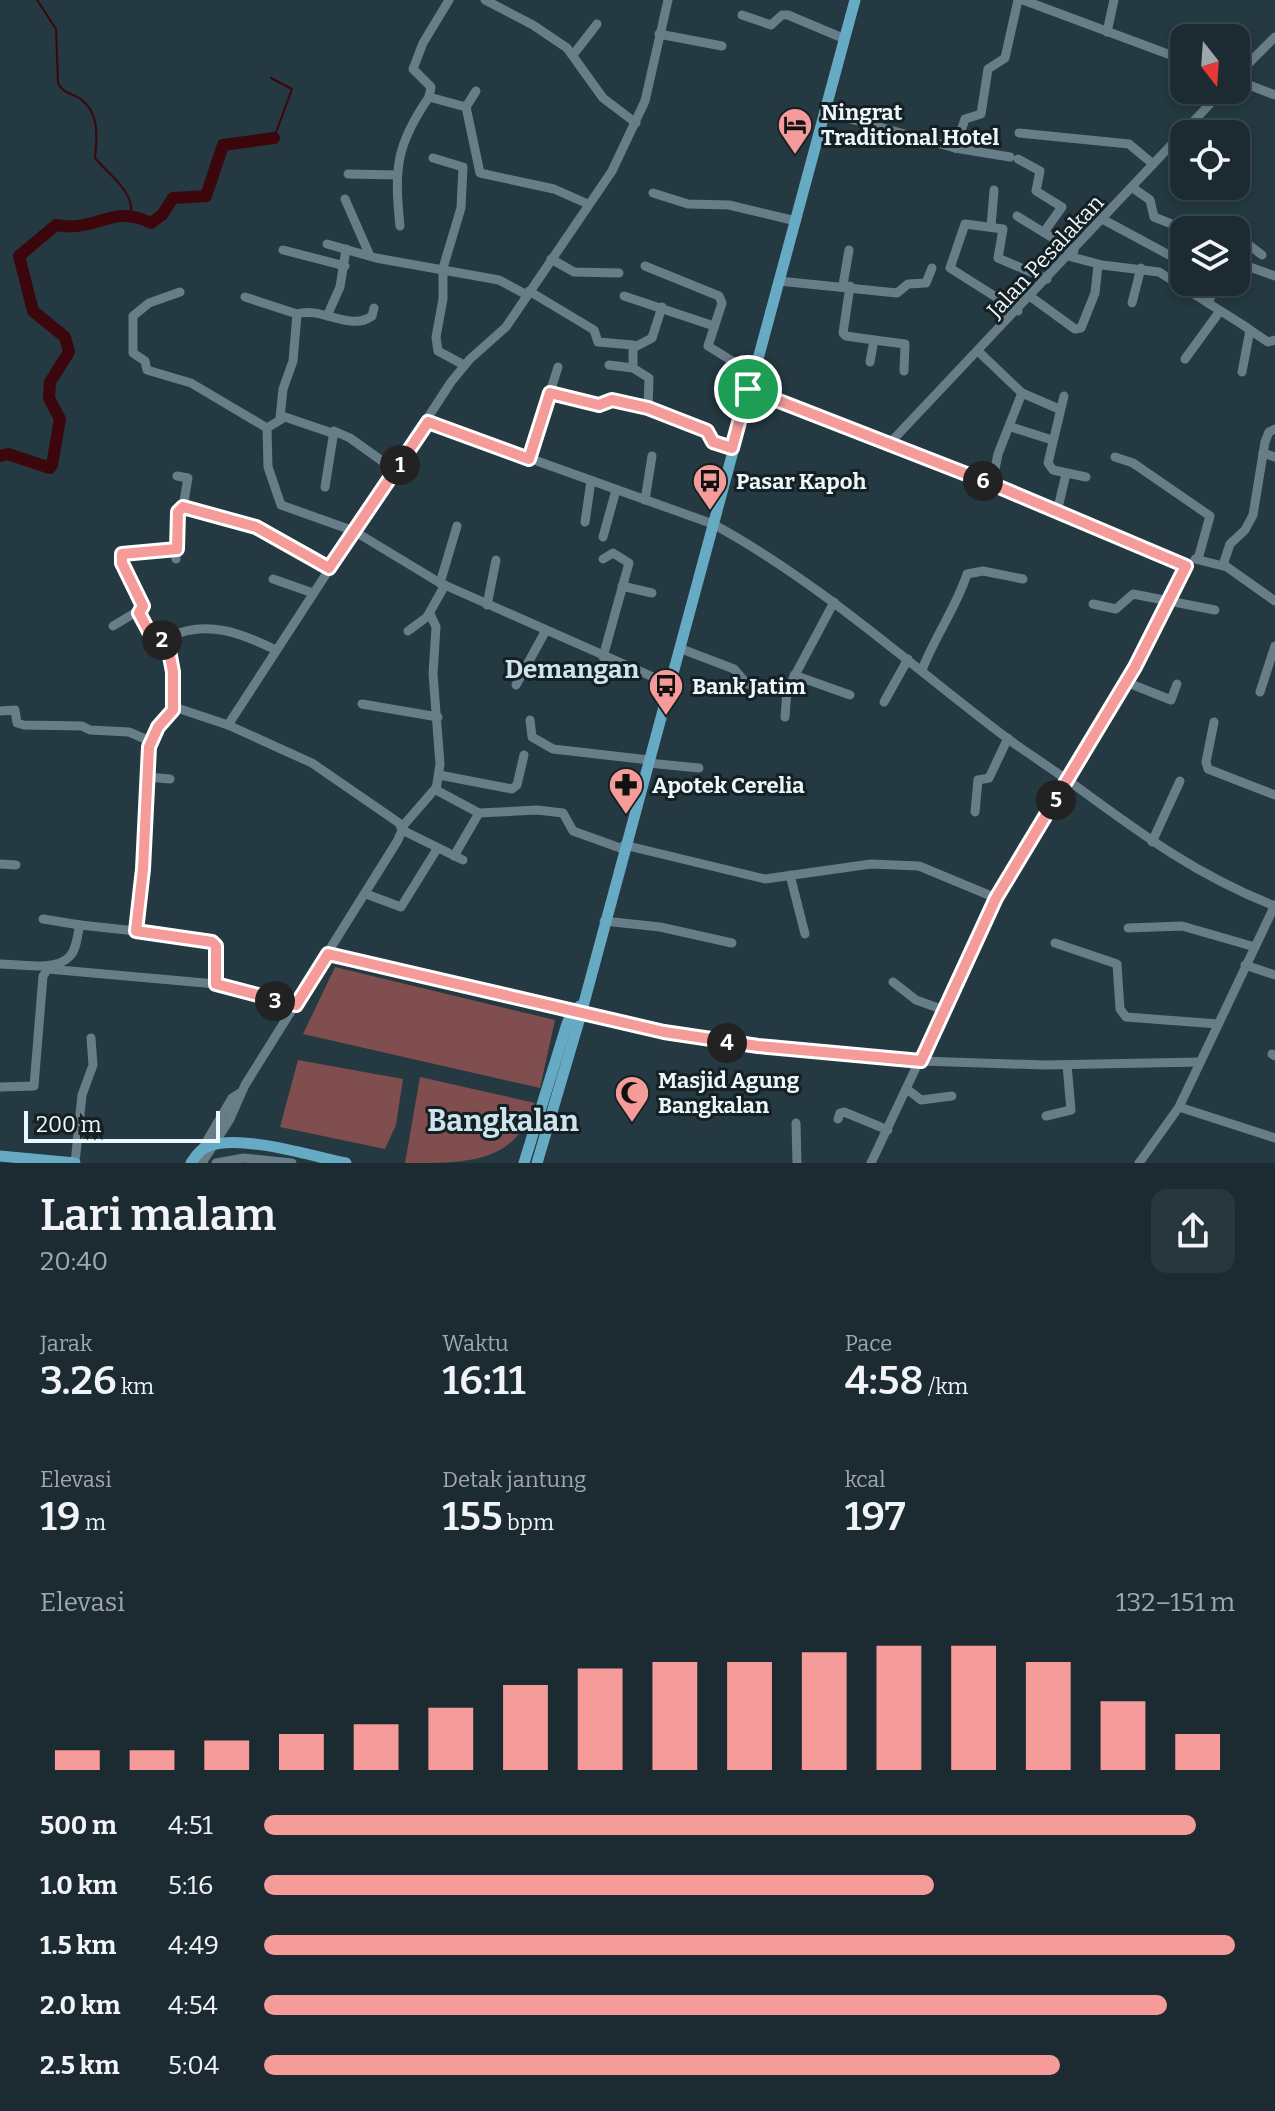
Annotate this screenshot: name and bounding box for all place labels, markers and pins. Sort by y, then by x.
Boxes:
place label: Ningrat Traditional Hotel [821,99,999,151]
hotel icon: Ningrat Traditional Hotel [776,106,814,156]
pin [714,355,782,423]
pin: 1 [380,445,420,485]
pin: 6 [963,461,1003,501]
bus stop icon: Pasar Kapoh [691,462,729,512]
place label: Pasar Kapoh [736,468,866,495]
pin: 2 [142,620,182,660]
bus stop icon: Bank Jatim [647,667,685,717]
place label: Bank Jatim [692,673,806,700]
pharmacy icon: Apotek Cerelia [607,766,645,816]
place label: Apotek Cerelia [652,772,805,799]
pin: 5 [1036,780,1076,820]
pin: 3 [255,981,295,1021]
pin: 4 [707,1023,747,1063]
place label: Masjid Agung Bangkalan [658,1067,800,1119]
mosque icon: Masjid Agung Bangkalan [613,1074,651,1124]

